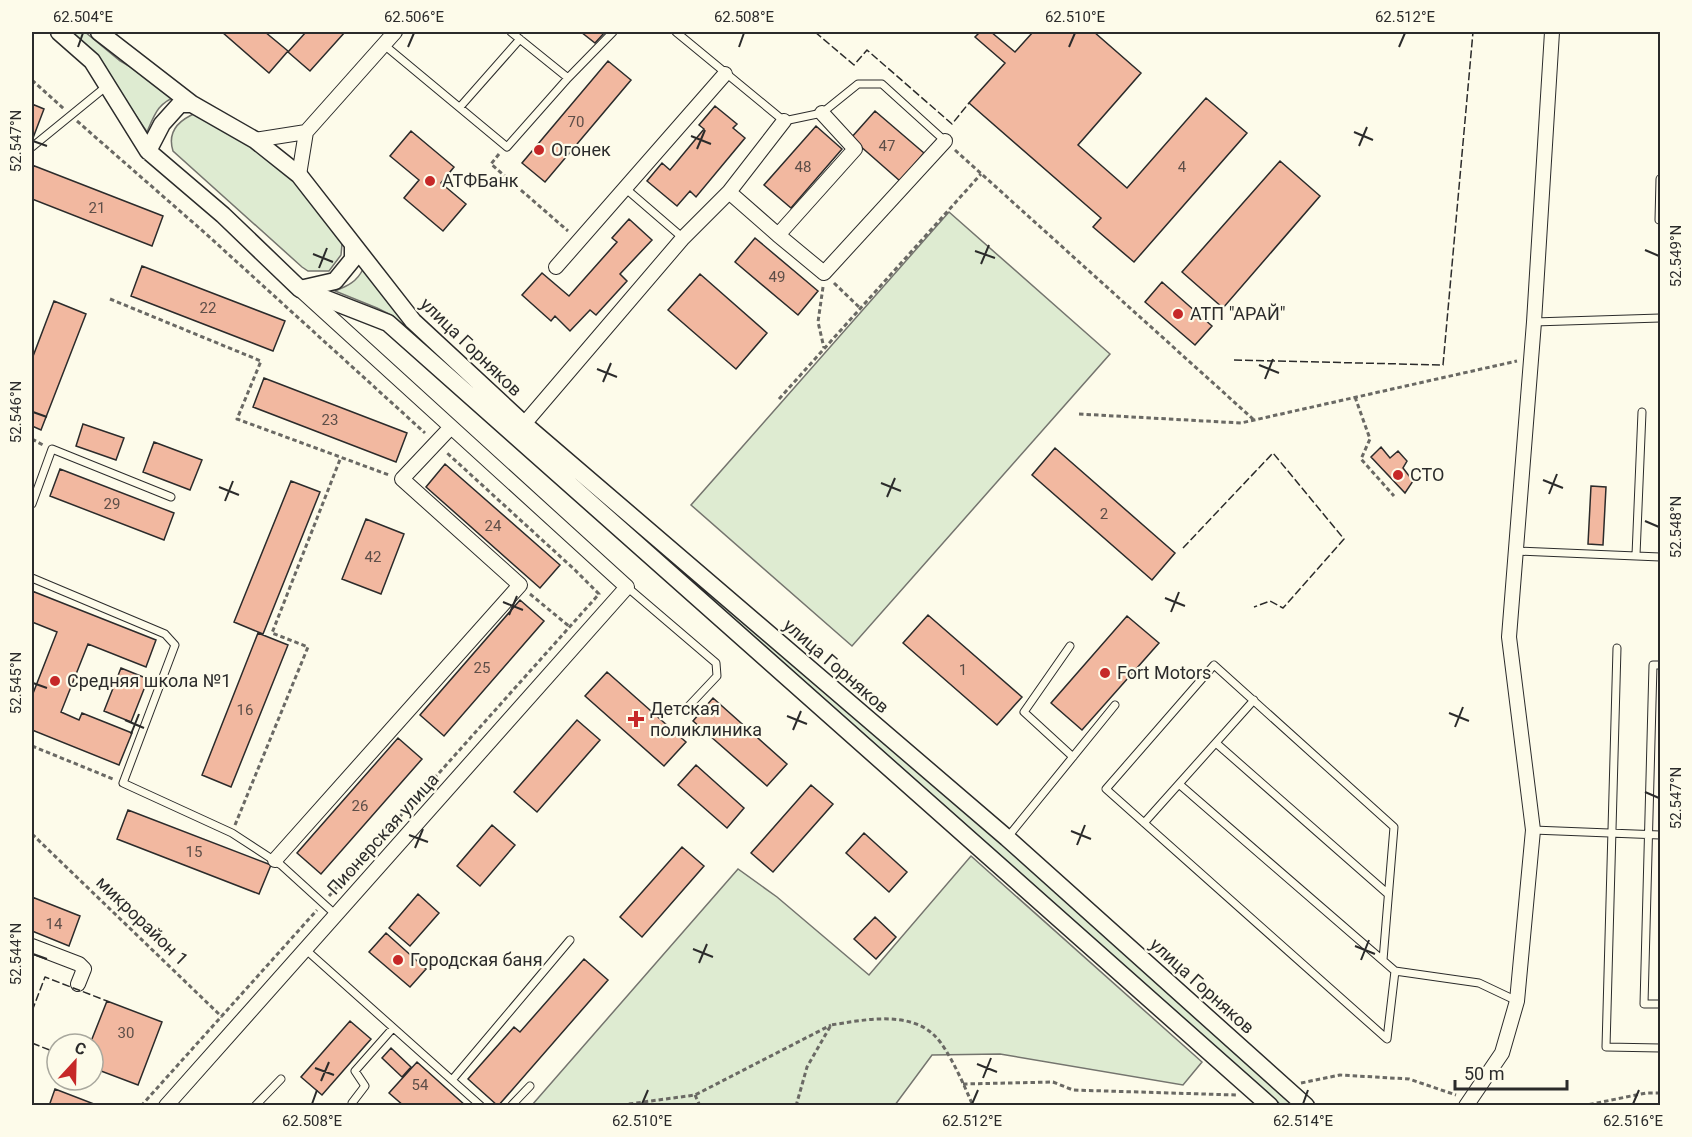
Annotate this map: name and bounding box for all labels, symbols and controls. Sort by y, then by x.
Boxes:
text: 62.504°E [53,8,114,26]
text: 62.506°E [384,8,445,26]
text: 62.508°E [714,8,775,26]
text: 62.510°E [1045,8,1106,26]
text: 62.512°E [1375,8,1436,26]
text: 52.547°N [7,110,25,172]
house number: 70 [568,113,584,131]
house number: 47 [879,137,895,155]
place label: Огонек [551,139,611,160]
marker: Огонек [532,143,546,157]
house number: 48 [795,158,811,176]
house number: 4 [1178,158,1187,176]
place label: АТФБанк [442,170,519,191]
marker: АТФБанк [423,174,437,188]
house number: 21 [89,199,105,217]
text: 52.549°N [1667,225,1685,287]
house number: 49 [769,268,785,286]
street label: улица Горняков [416,293,526,400]
house number: 22 [200,299,216,317]
place label: АТП "АРАЙ" [1190,303,1286,324]
marker: АТП "АРАЙ" [1171,307,1185,321]
text: 52.546°N [7,381,25,443]
house number: 23 [322,411,338,429]
place label: СТО [1410,464,1444,485]
marker: СТО [1391,468,1405,482]
house number: 29 [104,495,120,513]
text: 52.548°N [1667,496,1685,558]
house number: 2 [1100,505,1108,523]
house number: 24 [485,517,502,535]
house number: 42 [365,548,381,566]
street label: улица Горняков [779,614,893,717]
text: 52.545°N [7,652,25,714]
house number: 25 [474,659,490,677]
house number: 1 [959,661,967,679]
place label: Fort Motors [1117,662,1211,683]
marker: Fort Motors [1098,666,1112,680]
place label: Средняя школа №1 [67,670,231,691]
marker: Средняя школа №1 [48,674,62,688]
place label: Детская поликлиника [650,698,762,740]
house number: 16 [237,701,253,719]
marker: Детская поликлиника [627,710,645,728]
text: 52.547°N [1667,767,1685,829]
street label: Пионерская улица [323,769,443,899]
house number: 26 [352,797,368,815]
house number: 15 [186,843,202,861]
street label: микрорайон 1 [92,872,193,970]
house number: 14 [46,915,63,933]
text: 52.544°N [7,923,25,985]
street label: улица Горняков [1146,933,1259,1038]
place label: Городская баня [410,949,543,970]
marker: Городская баня [391,953,405,967]
house number: 30 [118,1024,134,1042]
north arrow [45,1032,105,1092]
text: С [72,1038,89,1059]
scale bar [1455,1053,1568,1091]
text: 50 m [1464,1063,1504,1084]
house number: 54 [412,1076,429,1094]
text: 62.508°E [282,1112,343,1130]
text: 62.510°E [612,1112,673,1130]
text: 62.512°E [942,1112,1003,1130]
text: 62.514°E [1273,1112,1334,1130]
text: 62.516°E [1603,1112,1664,1130]

